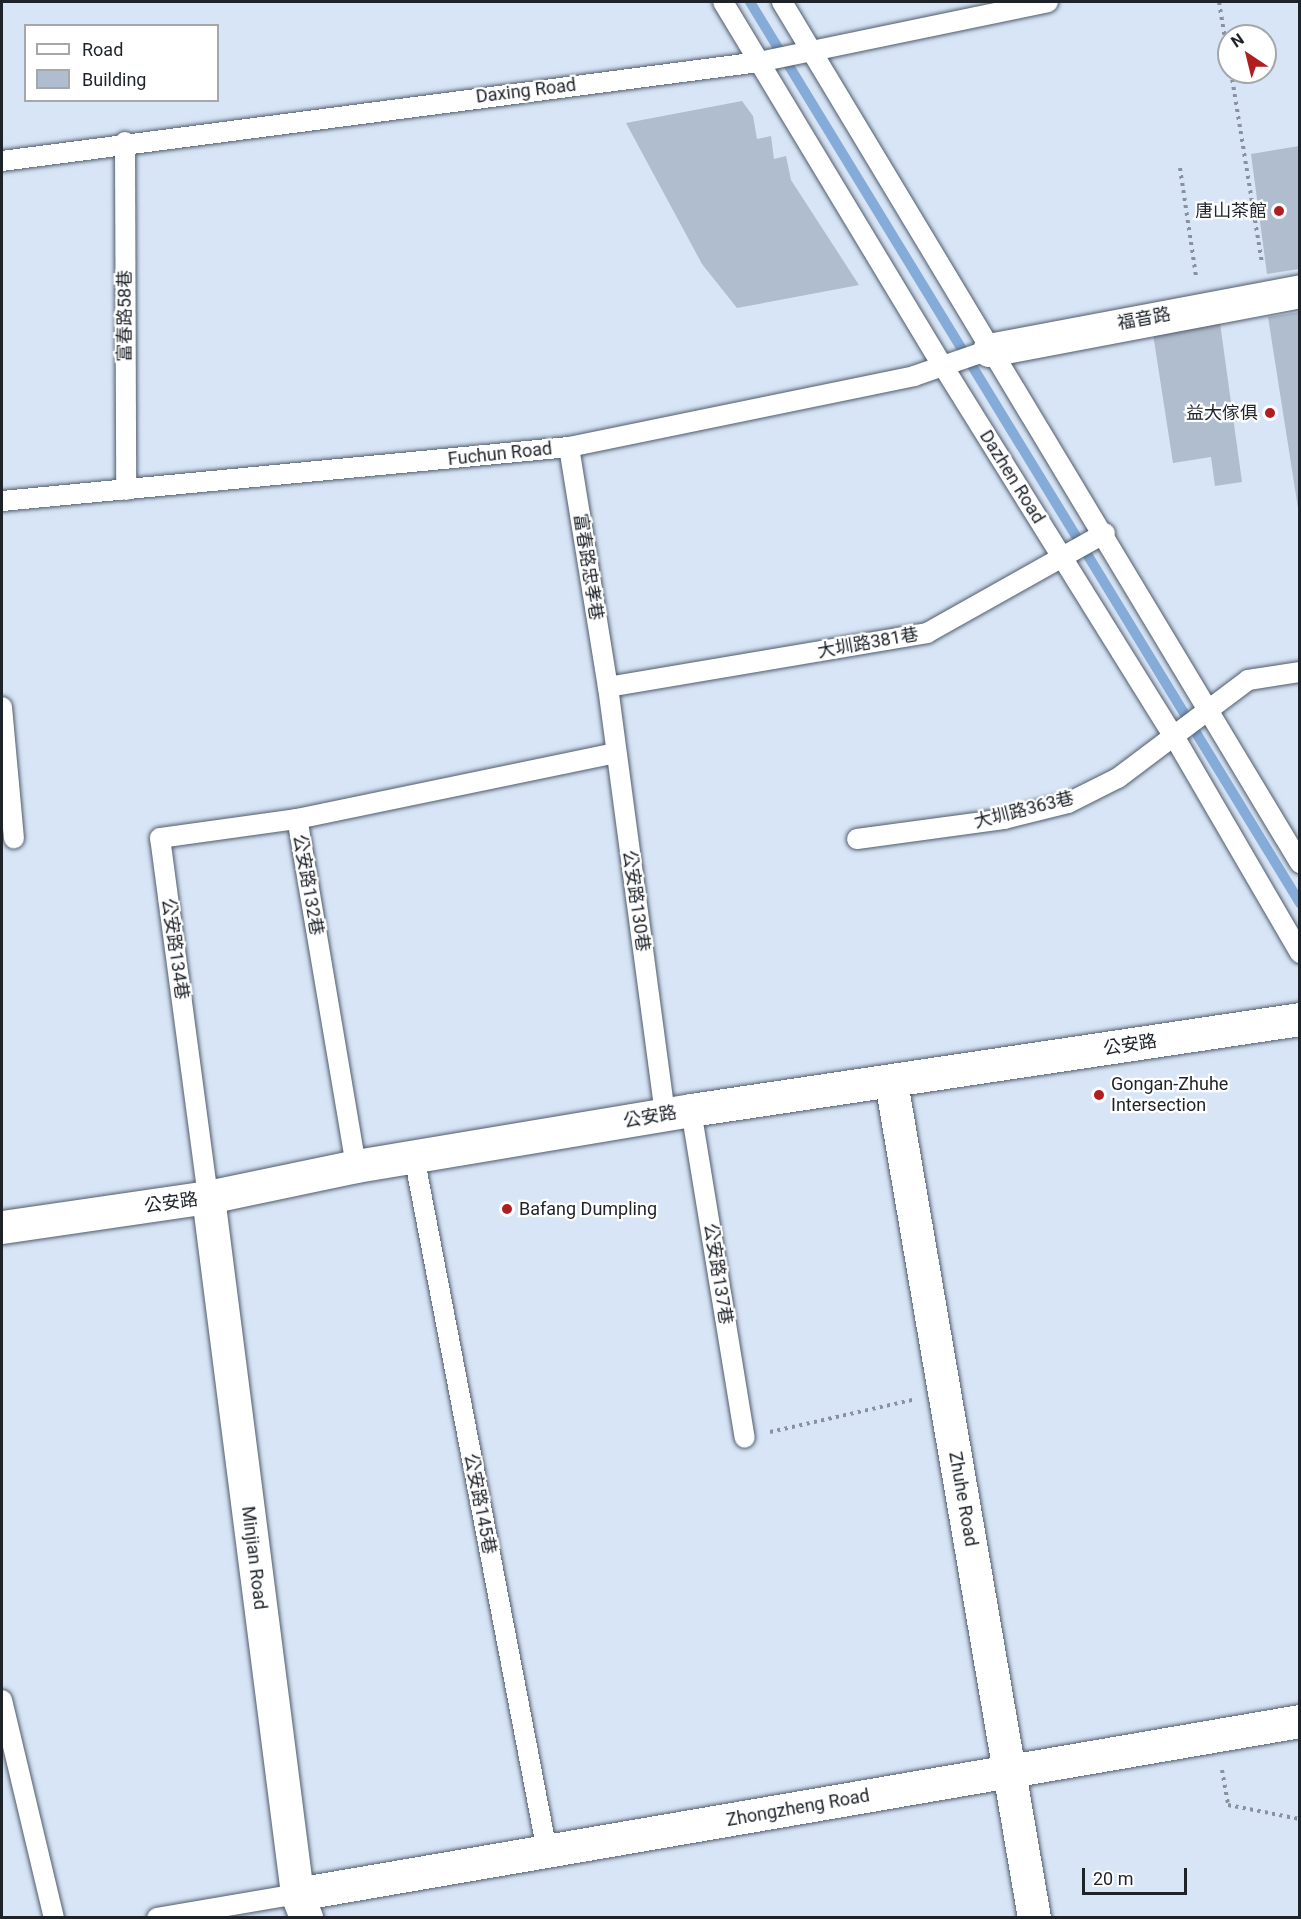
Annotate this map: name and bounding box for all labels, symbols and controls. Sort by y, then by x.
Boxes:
legend [24,24,219,102]
north arrow [1217,24,1277,84]
text: N [1227,29,1248,52]
text: Road [82,39,123,60]
text: Building [82,69,146,90]
street label: Daxing Road [475,74,577,108]
place label: 唐山茶館 [1195,200,1267,222]
marker: 唐山茶館 [1272,204,1286,218]
street label: 富春路58巷 [114,270,136,362]
street label: 福音路 [1115,303,1173,335]
place label: 益大傢俱 [1186,402,1258,424]
marker: 益大傢俱 [1263,406,1277,420]
street label: Dazhen Road [975,426,1049,528]
street label: Fuchun Road [447,438,553,470]
street label: 富春路忠孝巷 [569,512,607,622]
street label: 大圳路381巷 [816,623,920,663]
street label: 大圳路363巷 [972,787,1076,833]
street label: 公安路132巷 [288,833,328,937]
street label: 公安路130巷 [618,849,654,953]
street label: 公安路134巷 [157,897,193,1001]
street label: 公安路 [1102,1030,1158,1060]
place label: Gongan-Zhuhe Intersection [1111,1074,1228,1116]
marker: Gongan-Zhuhe Intersection [1092,1088,1106,1102]
street label: 公安路 [622,1102,678,1132]
street label: 公安路 [143,1189,199,1217]
place label: Bafang Dumpling [519,1198,657,1220]
marker: Bafang Dumpling [500,1202,514,1216]
street label: 公安路137巷 [699,1222,737,1326]
street label: Zhuhe Road [944,1450,982,1548]
street label: 公安路145巷 [460,1452,500,1556]
street label: Minjian Road [237,1505,271,1611]
street label: Zhongzheng Road [725,1785,871,1831]
scale bar [1085,1856,1190,1894]
text: 20 m [1093,1868,1133,1889]

